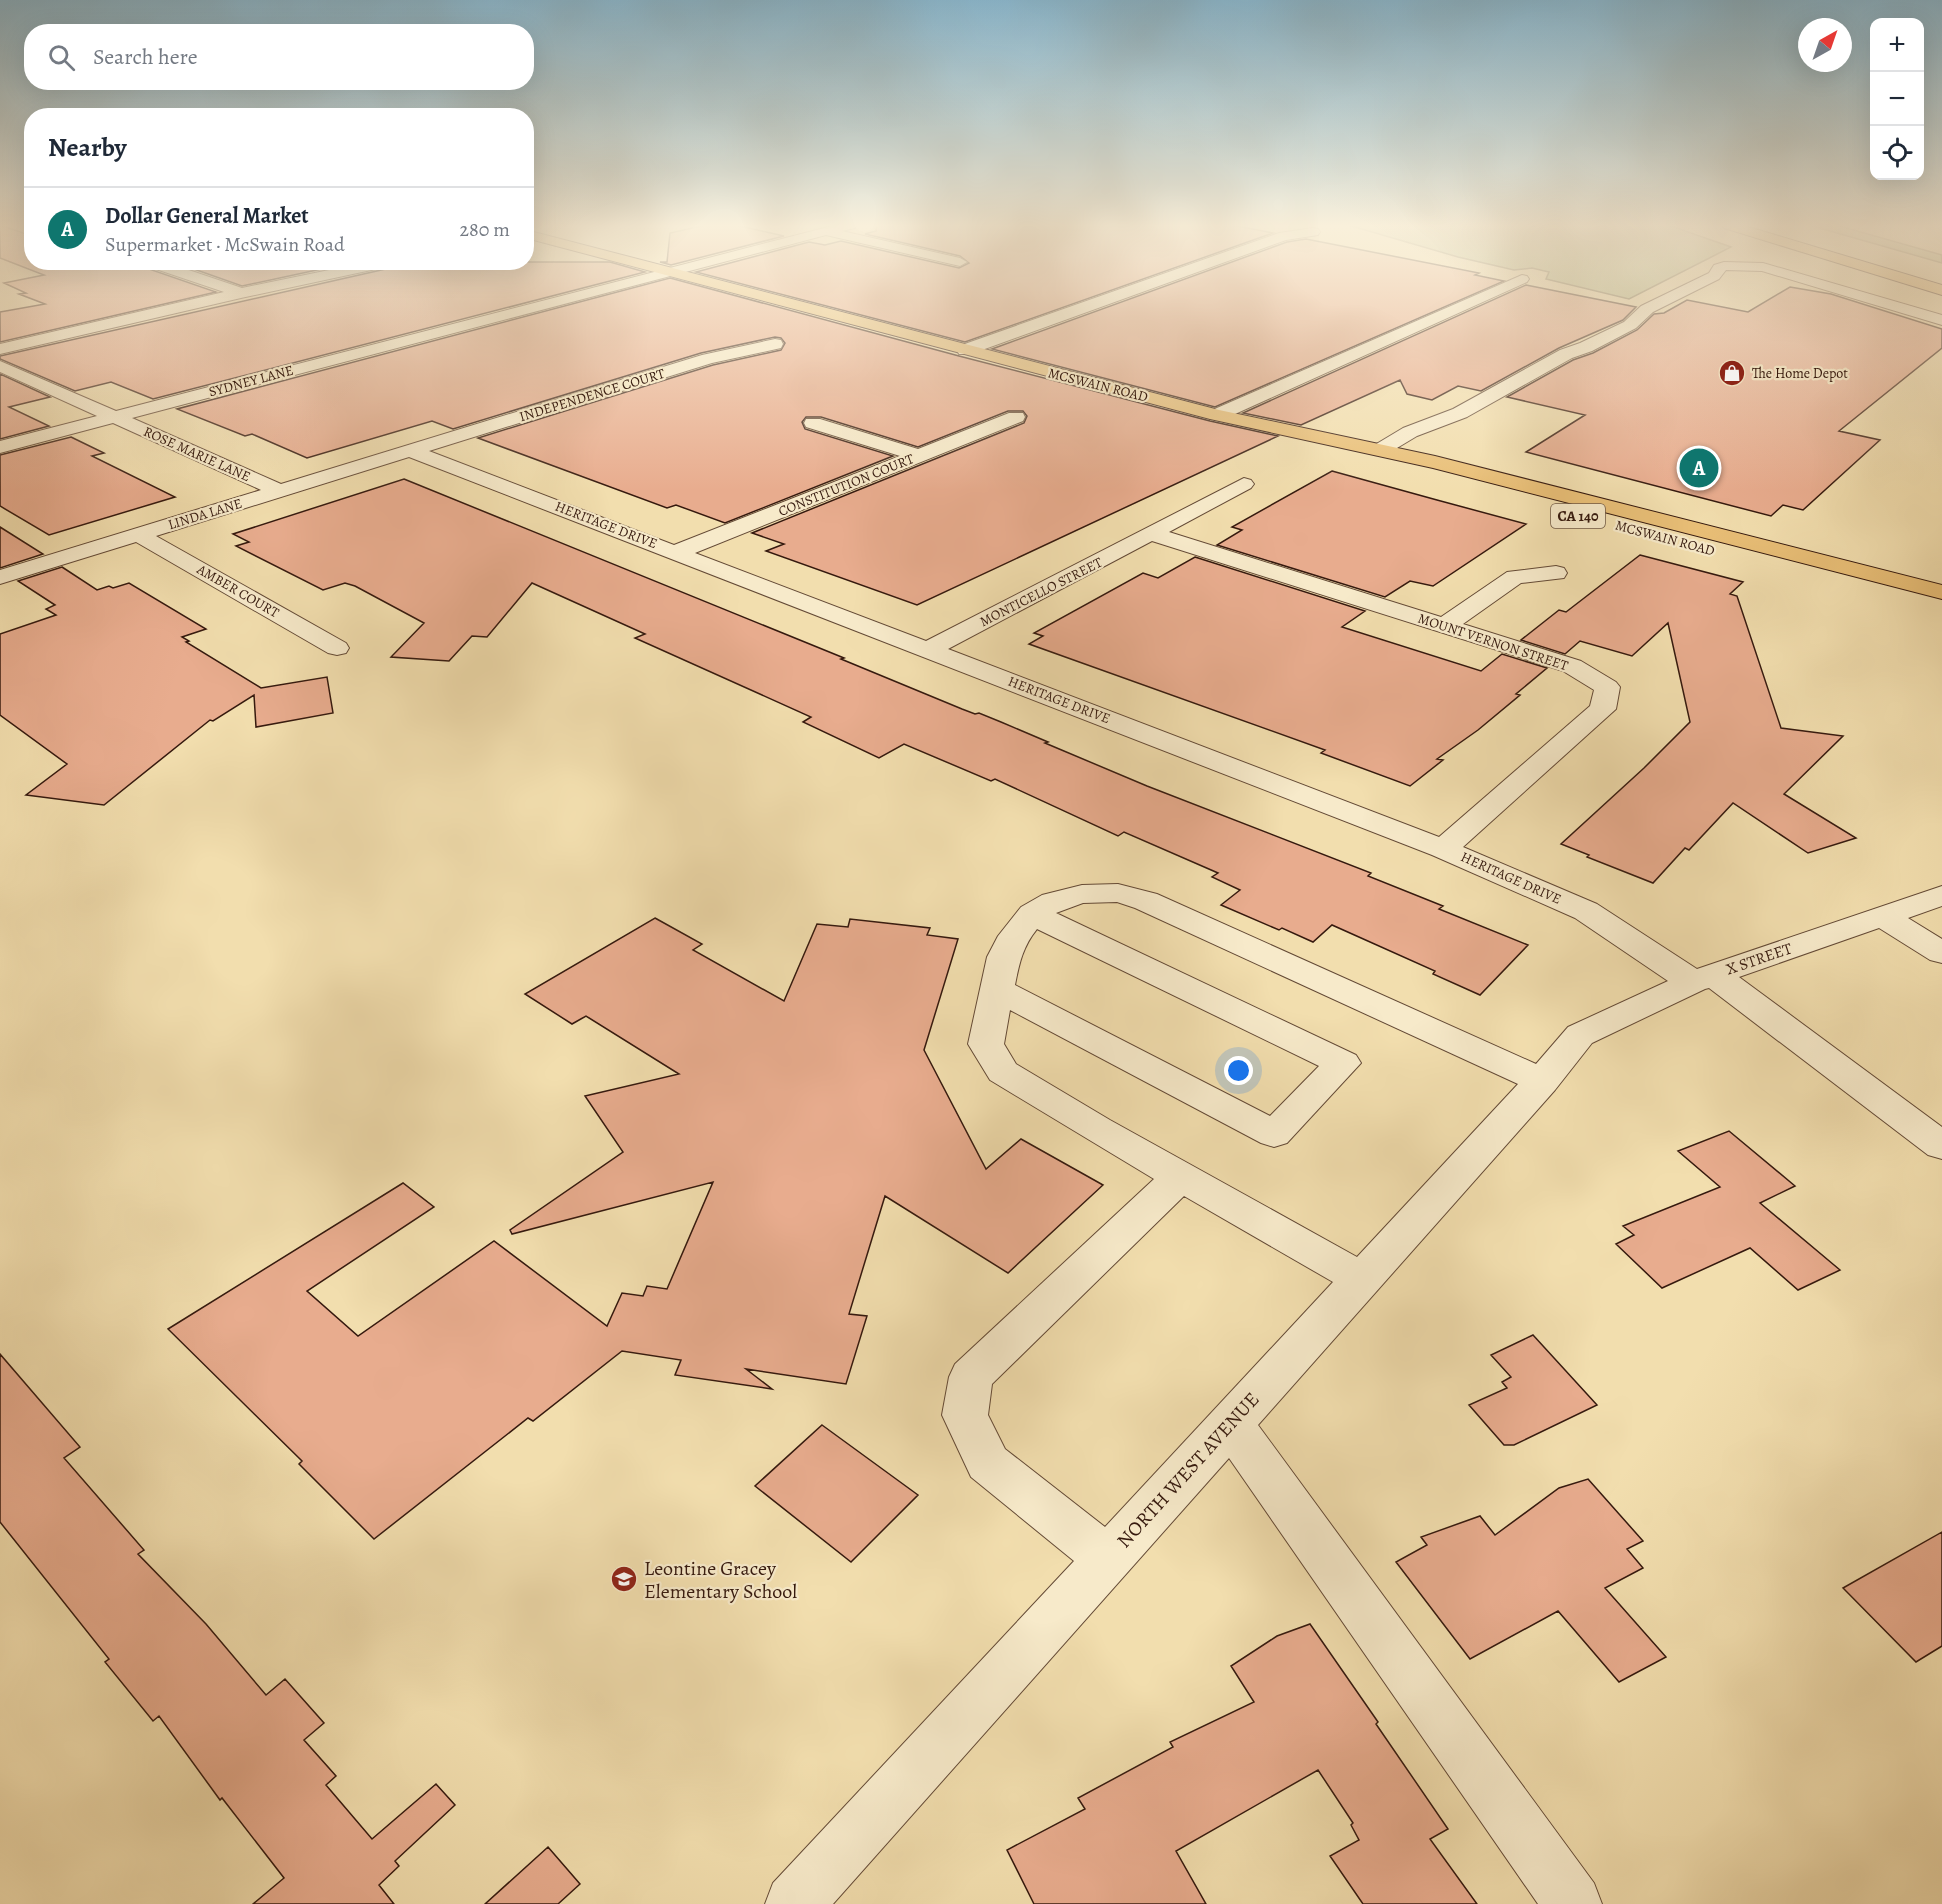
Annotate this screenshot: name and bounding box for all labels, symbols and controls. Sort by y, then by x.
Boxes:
north arrow [1798,18,1852,72]
map controls [1870,18,1924,180]
button: + [1870,18,1924,72]
search box [24,24,534,90]
icon: search [45,41,78,74]
text: Search here [93,42,198,72]
button: − [1870,72,1924,126]
button: locate [1870,126,1924,180]
text: Nearby [48,130,127,165]
text: Dollar General Market [105,201,309,231]
text: A [61,216,74,243]
text: 280 m [460,216,510,243]
text: Supermarket · McSwain Road [105,231,345,258]
shop icon: The Home Depot [1717,358,1747,388]
street label: SYDNEY LANE [207,361,295,401]
street label: MCSWAIN ROAD [1046,363,1150,407]
street label: INDEPENDENCE COURT [517,364,667,426]
place label: The Home Depot [1752,364,1848,383]
street label: ROSE MARIE LANE [141,422,253,486]
pin: A [1680,446,1718,490]
street label: CONSTITUTION COURT [775,449,917,521]
street label: LINDA LANE [166,494,244,534]
street label: HERITAGE DRIVE [552,497,660,553]
road number: CA 140 [1551,504,1605,528]
street label: MCSWAIN ROAD [1613,516,1717,560]
street label: MONTICELLO STREET [976,553,1106,631]
street label: AMBER COURT [193,559,283,622]
street label: MOUNT VERNON STREET [1415,609,1571,675]
street label: HERITAGE DRIVE [1005,672,1113,728]
street label: HERITAGE DRIVE [1458,847,1564,909]
street label: X STREET [1723,937,1795,981]
your location [1224,1056,1253,1085]
street label: NORTH WEST AVENUE [1111,1386,1265,1554]
place label: Leontine Gracey Elementary School [644,1555,797,1605]
school or university icon: Leontine Gracey Elementary School [609,1564,639,1594]

